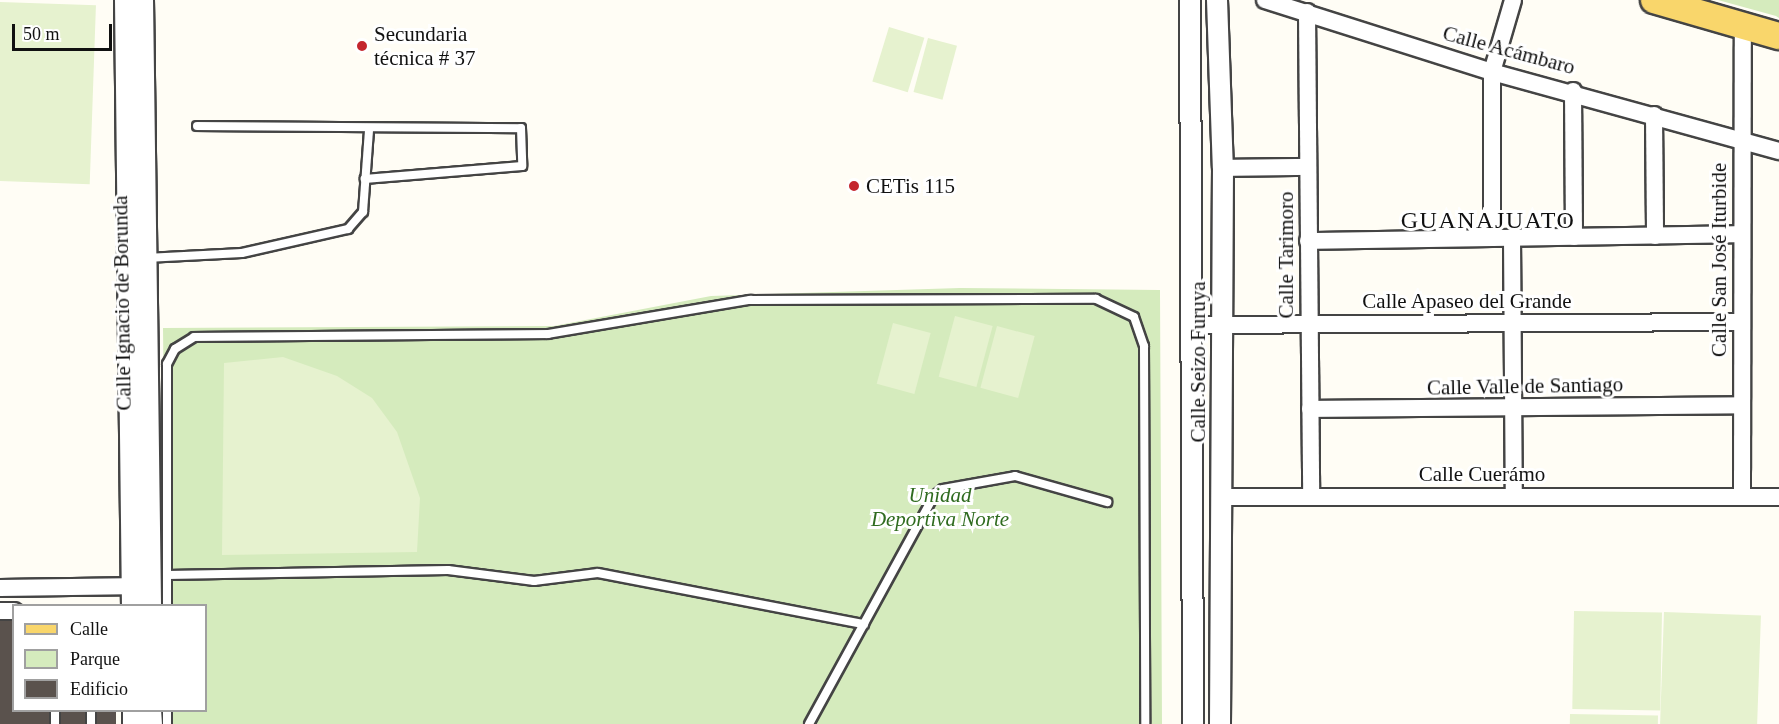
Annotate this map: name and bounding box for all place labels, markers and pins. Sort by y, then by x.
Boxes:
place label: Secundaria técnica # 37 [374,21,475,71]
marker: Secundaria técnica # 37 [355,39,369,53]
place label: CETis 115 [866,173,955,199]
marker: CETis 115 [847,179,861,193]

